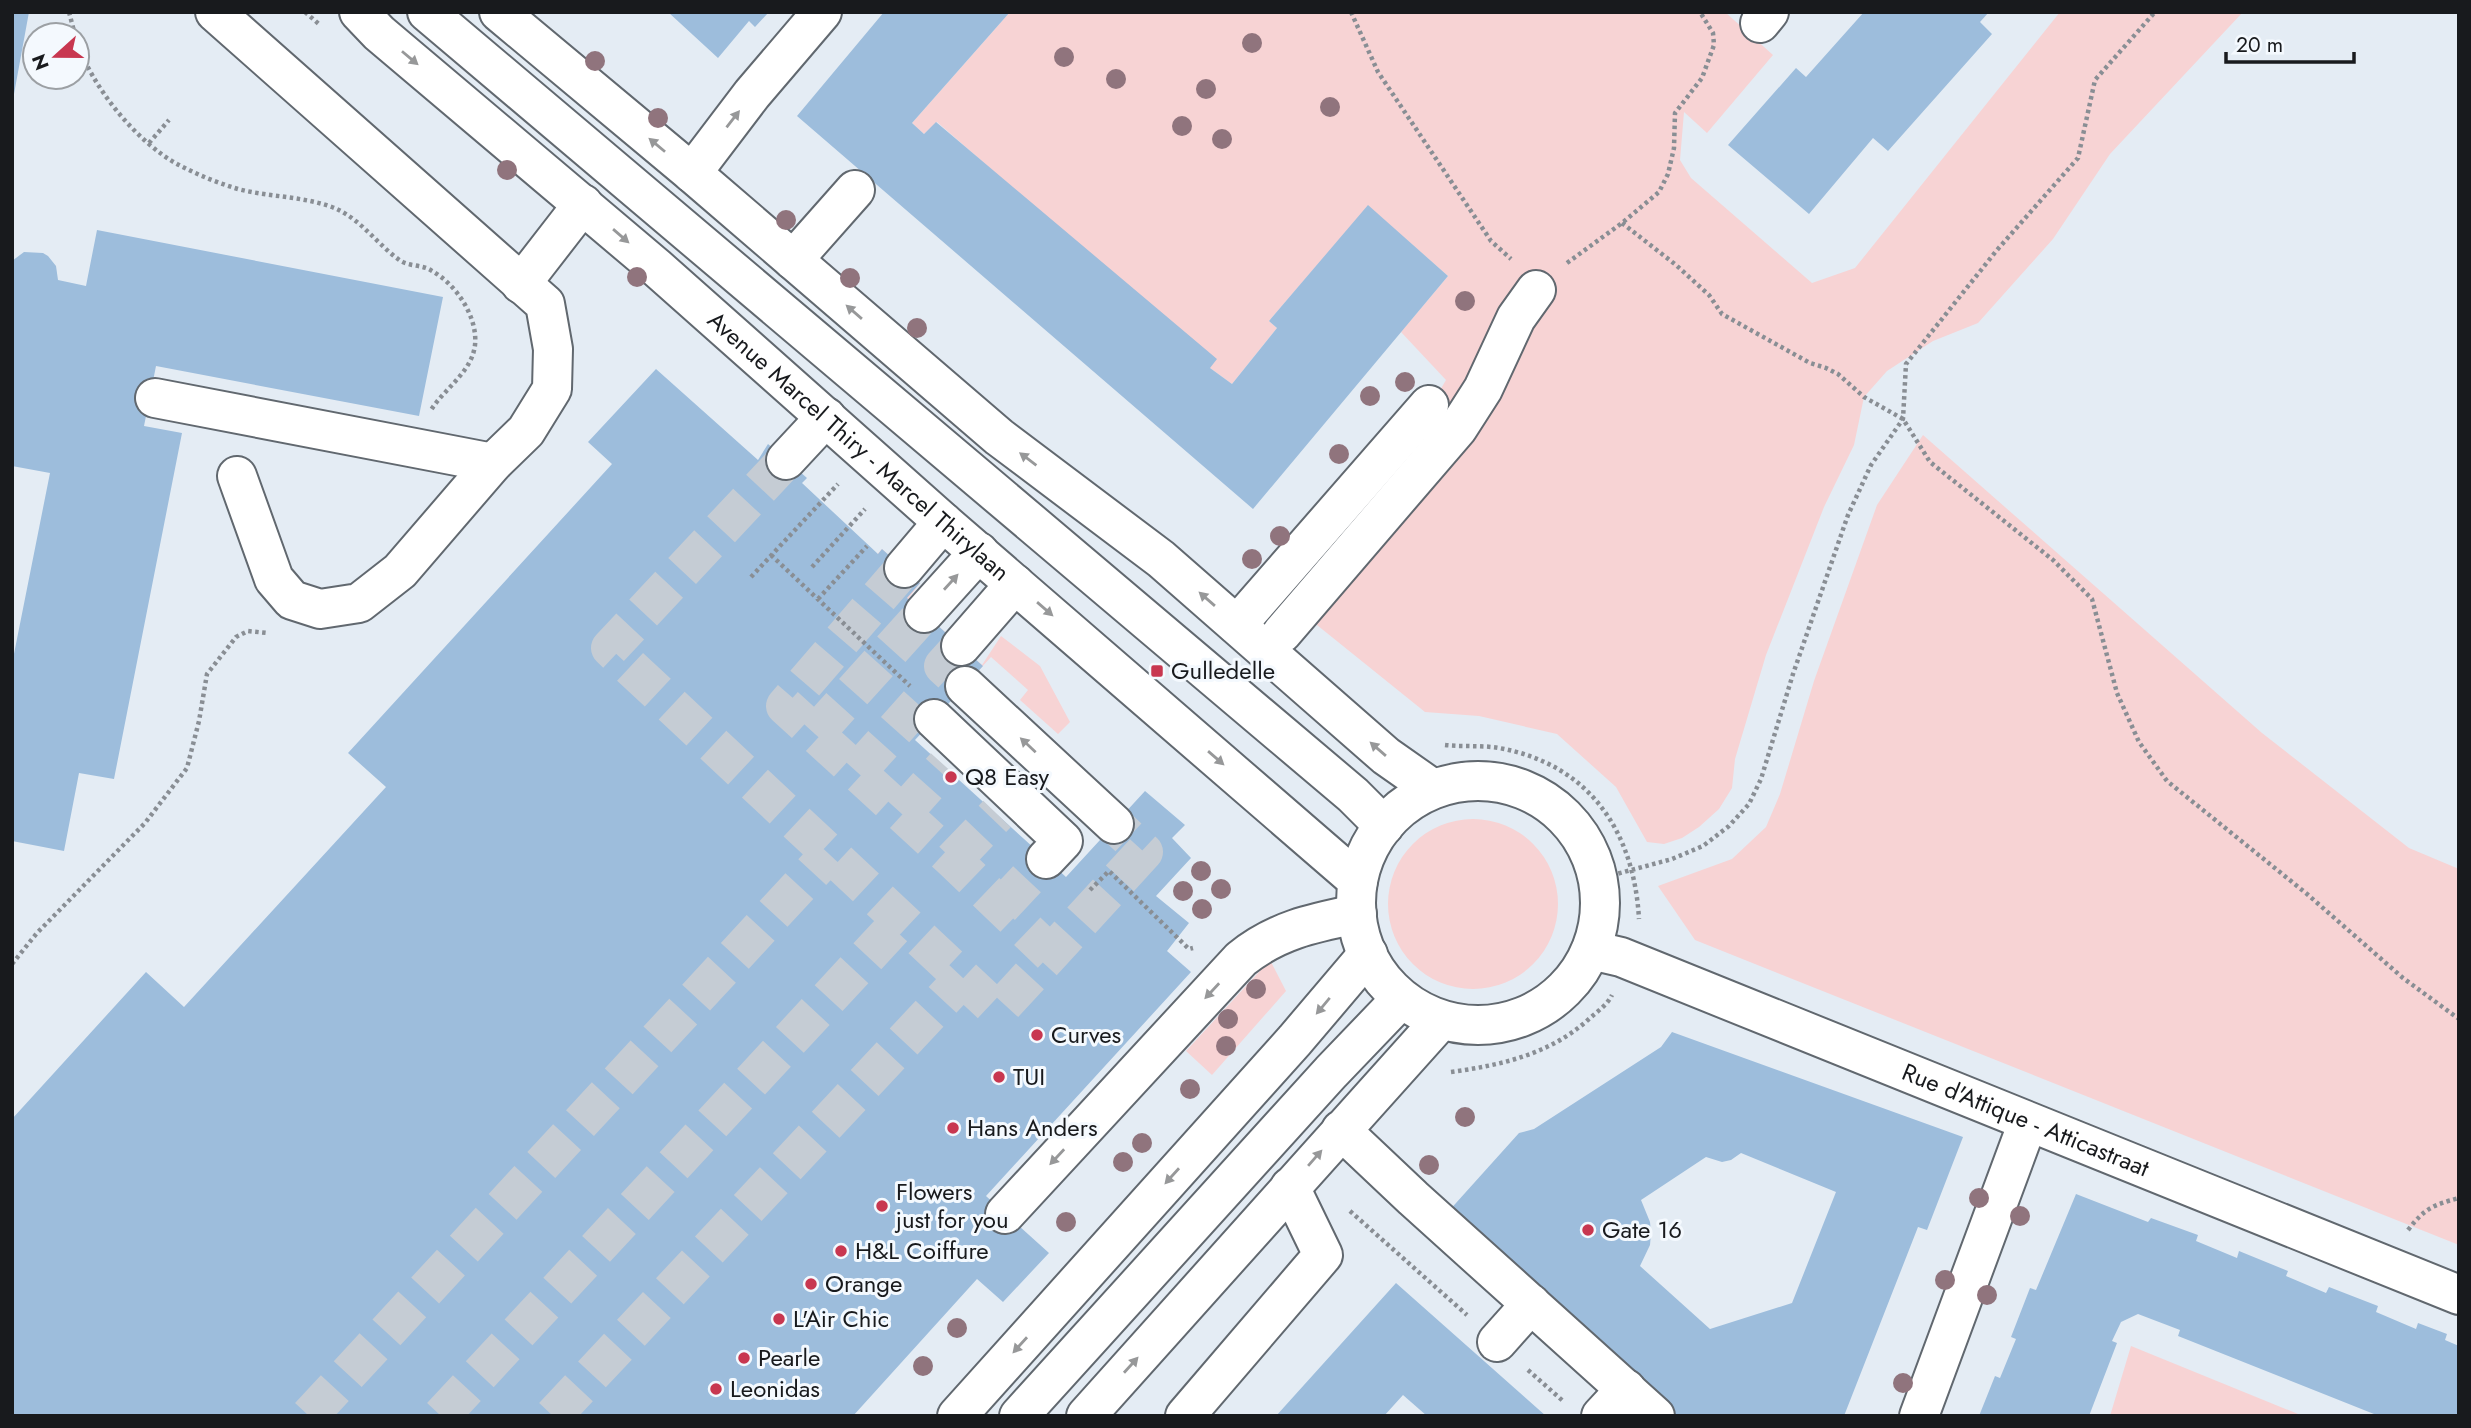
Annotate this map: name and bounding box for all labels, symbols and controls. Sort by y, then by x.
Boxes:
north arrow [21,21,91,91]
scale bar [2226,21,2354,65]
text: 20 m [2236,30,2283,60]
text: N [25,50,56,74]
one-way arrow [401,50,418,65]
one-way arrow [725,110,739,128]
one-way arrow [649,137,667,152]
one-way arrow [611,229,629,244]
street label: Avenue Marcel Thiry - Marcel Thirylaan [700,303,1017,589]
one-way arrow [845,304,863,320]
one-way arrow [1019,452,1037,466]
one-way arrow [943,574,958,591]
one-way arrow [1198,591,1216,607]
one-way arrow [1036,601,1053,616]
place label: Gulledelle [1171,653,1275,688]
marker: Gulledelle [1149,663,1165,679]
one-way arrow [1019,737,1037,753]
one-way arrow [1370,742,1387,757]
one-way arrow [1208,750,1225,765]
place label: Q8 Easy [965,759,1050,794]
marker: Q8 Easy [943,769,959,785]
one-way arrow [1204,982,1220,999]
one-way arrow [1315,997,1331,1015]
place label: Curves [1051,1017,1121,1052]
marker: Curves [1029,1027,1045,1043]
street label: Rue d'Attique - Atticastraat [1897,1054,2155,1185]
place label: TUI [1013,1059,1045,1094]
marker: TUI [991,1069,1007,1085]
place label: Hans Anders [967,1110,1098,1145]
marker: Hans Anders [945,1120,961,1136]
one-way arrow [1049,1148,1065,1166]
one-way arrow [1307,1150,1322,1167]
one-way arrow [1164,1167,1180,1185]
place label: Flowers just for you [894,1174,1009,1237]
marker: Flowers just for you [874,1198,890,1214]
place label: Gate 16 [1602,1212,1682,1247]
marker: Gate 16 [1580,1222,1596,1238]
place label: H&L Coiffure [855,1233,989,1268]
marker: H&L Coiffure [833,1243,849,1259]
place label: Orange [825,1266,902,1301]
marker: Orange [803,1276,819,1292]
place label: L'Air Chic [793,1301,889,1336]
marker: L'Air Chic [771,1311,787,1327]
one-way arrow [1013,1336,1029,1353]
place label: Pearle [758,1340,820,1375]
marker: Pearle [736,1350,752,1366]
one-way arrow [1123,1356,1139,1374]
place label: Leonidas [730,1371,820,1406]
marker: Leonidas [708,1381,724,1397]

